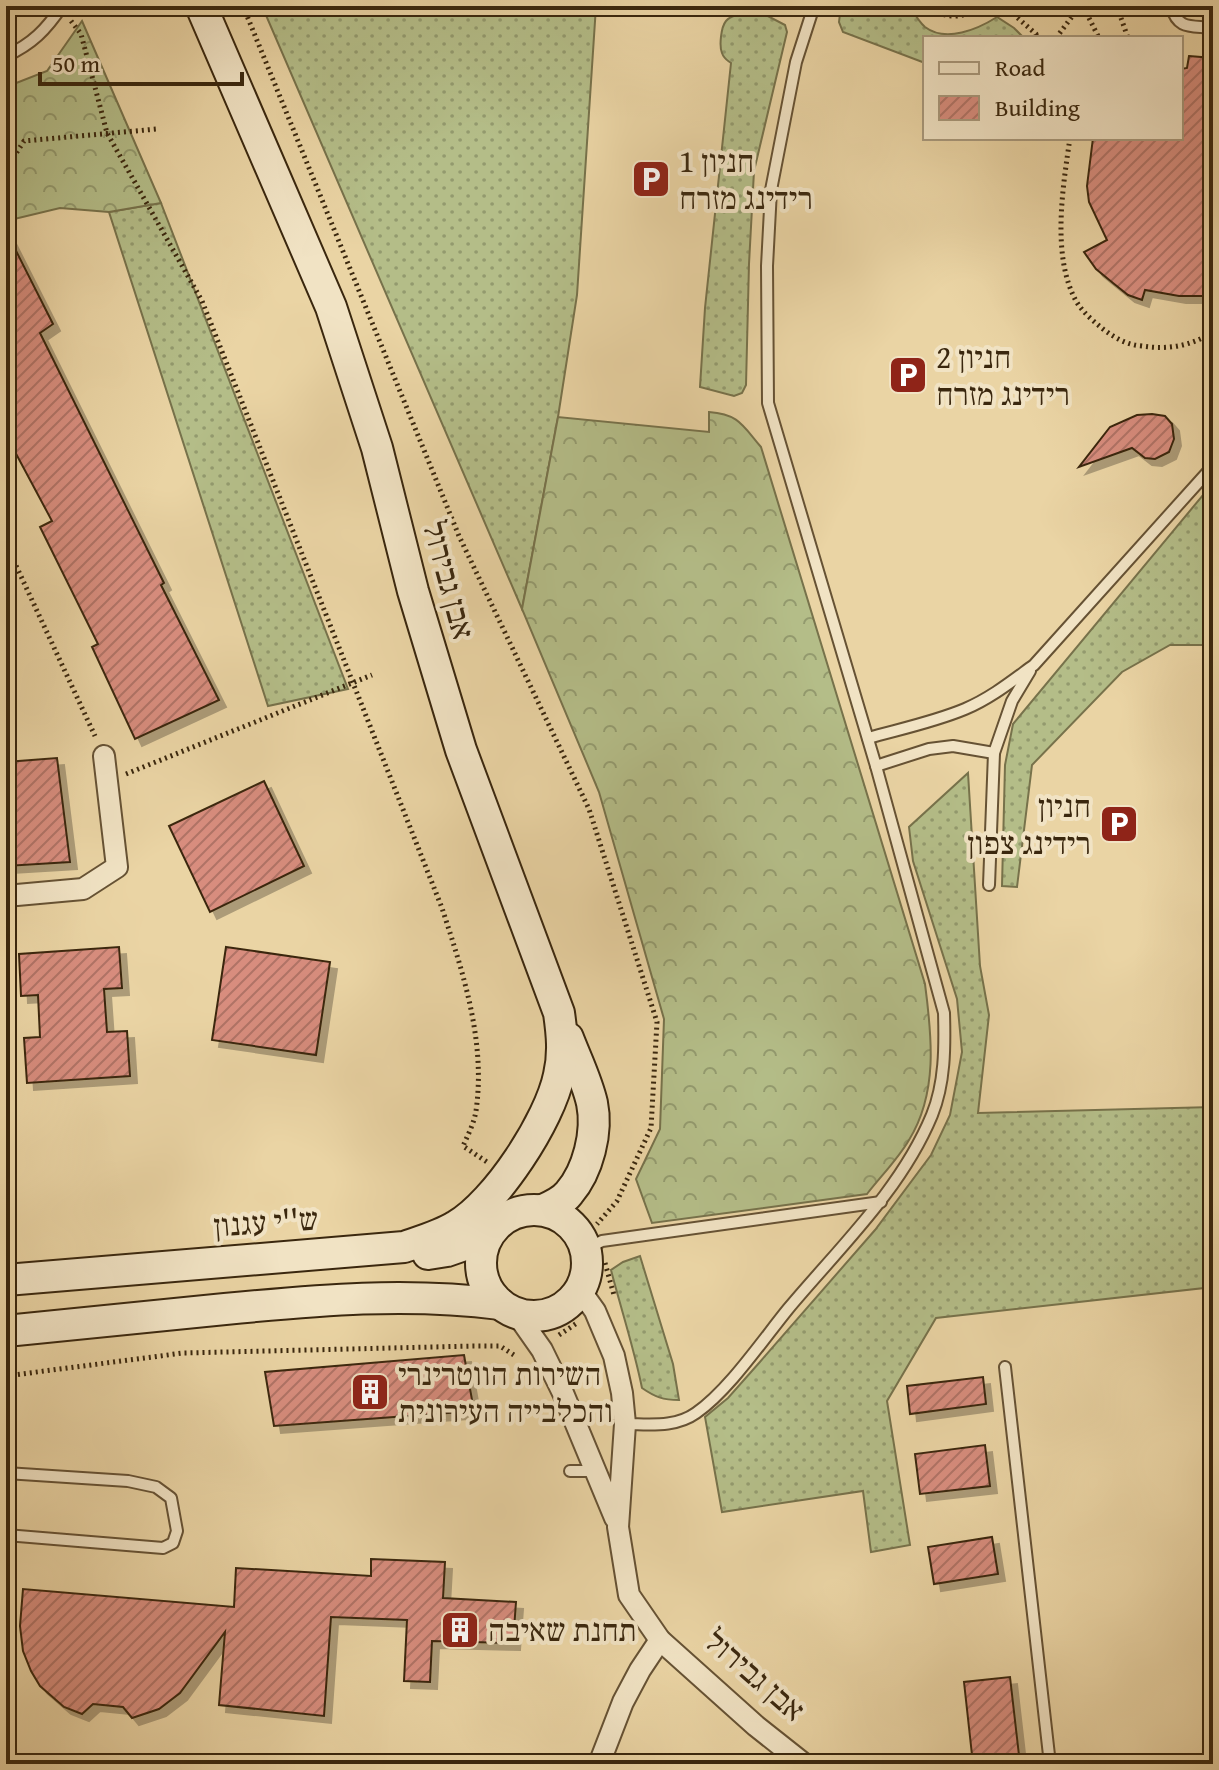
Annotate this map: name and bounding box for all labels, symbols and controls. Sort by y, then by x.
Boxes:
scale bar [40,36,242,86]
legend [923,36,1183,140]
text: 50 m [52,46,100,81]
text: Road [995,50,1045,85]
text: Building [995,90,1080,125]
place label: 1 חניון רידינג מזרח [679,137,813,221]
parking icon: 1 חניון רידינג מזרח [630,158,672,200]
place label: 2 חניון רידינג מזרח [936,333,1070,417]
parking icon: 2 חניון רידינג מזרח [887,354,929,396]
street label: אבן גבירול [411,515,488,644]
place label: חניון רידינג צפון [968,782,1091,866]
parking icon: חניון רידינג צפון [1098,803,1140,845]
street label: ש''י עגנון [212,1194,320,1249]
place label: השירות הווטרינרי והכלבייה העירונית [398,1350,613,1434]
building icon: השירות הווטרינרי והכלבייה העירונית [349,1371,391,1413]
place label: תחנת שאיבה [488,1606,637,1653]
building icon: תחנת שאיבה [439,1609,481,1651]
street label: אבן גבירול [694,1617,816,1732]

